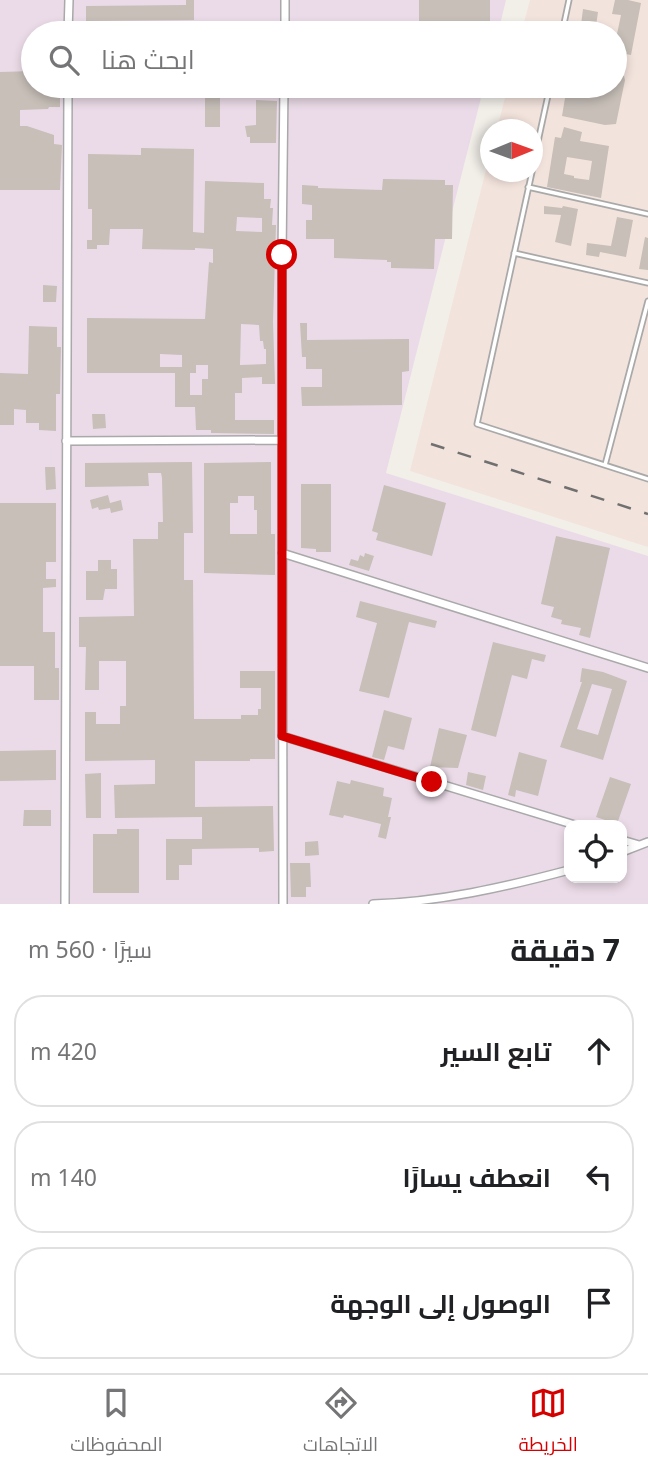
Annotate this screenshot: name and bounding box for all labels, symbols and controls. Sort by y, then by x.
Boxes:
search box [21,21,627,98]
icon: search [45,41,83,79]
text: ابحث هنا [101,41,195,77]
north arrow [480,119,543,182]
route start [266,239,297,270]
route end [416,766,447,797]
map controls [564,820,627,883]
button: locate [564,820,627,883]
text: 7 دقيقة [510,929,620,970]
text: سيرًا · 560 m [28,933,152,965]
icon: ahead [580,1032,618,1070]
text: تابع السير [441,1033,551,1069]
text: 420 m [30,1035,97,1067]
icon: left [580,1158,618,1196]
text: انعطف يسارًا [402,1159,551,1195]
text: 140 m [30,1161,97,1193]
icon: arrive [580,1284,618,1322]
text: الوصول إلى الوجهة [330,1285,551,1321]
tab: المحفوظات [70,1384,163,1462]
tab: الاتجاهات [303,1384,378,1462]
tab: الخريطة [519,1384,578,1462]

